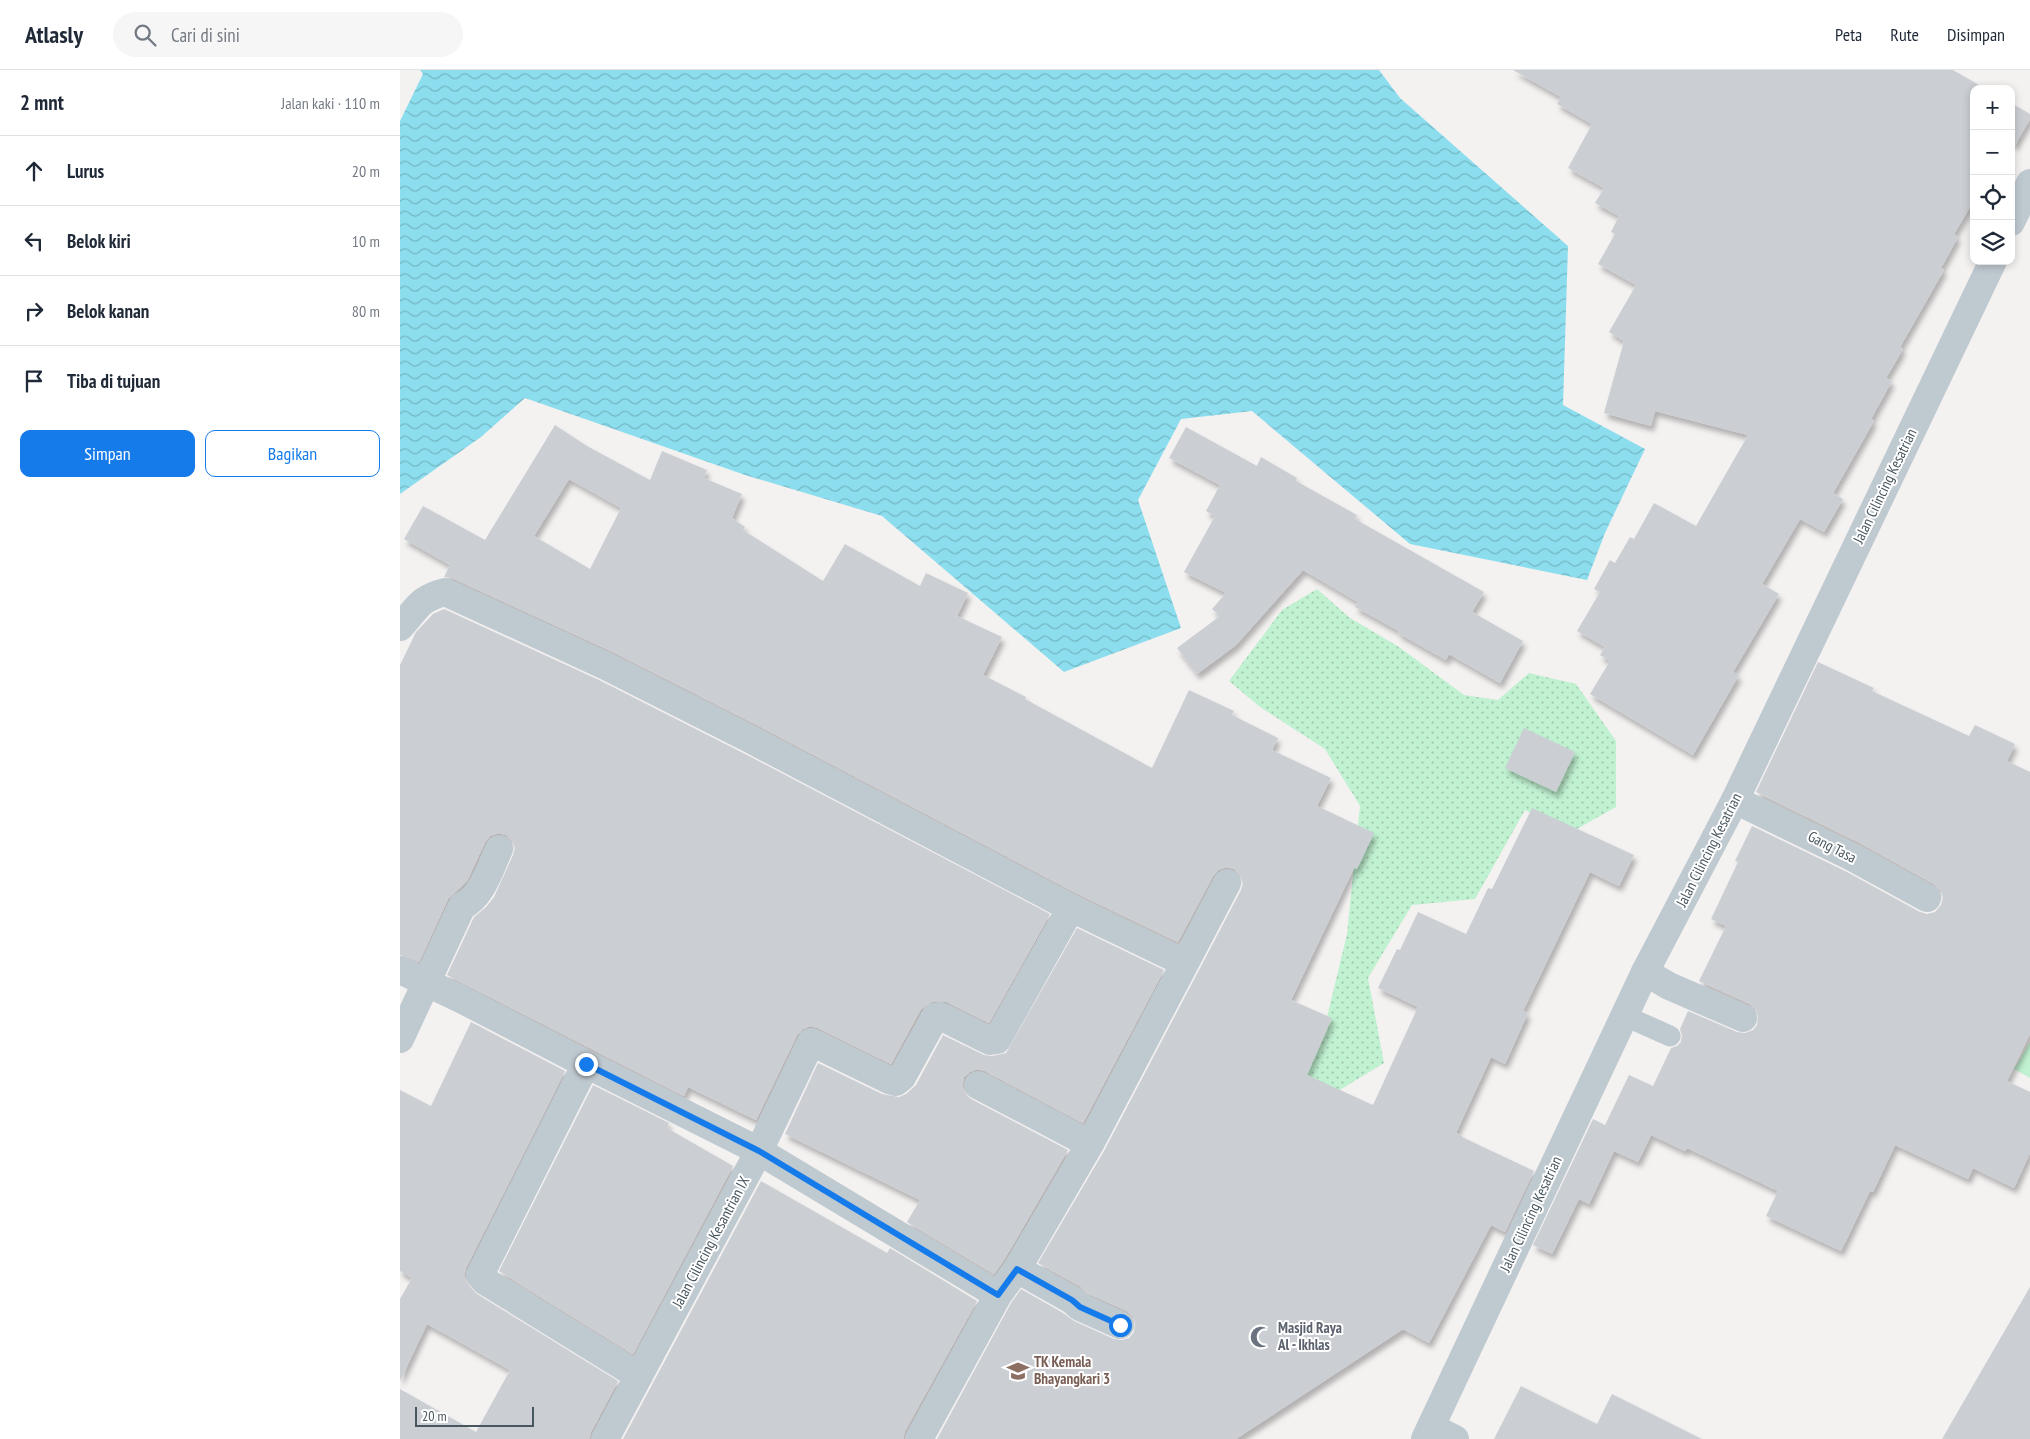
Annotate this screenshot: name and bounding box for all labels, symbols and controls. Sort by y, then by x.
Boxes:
search box [113,12,463,57]
text: Atlasly [25,19,83,50]
icon: search [131,21,159,49]
text: Cari di sini [171,23,240,47]
text: Peta [1835,23,1862,46]
text: Rute [1890,23,1919,46]
text: Disimpan [1947,23,2005,46]
map controls [1970,85,2015,265]
button: + [1970,85,2015,130]
text: 2 mnt [20,89,64,116]
text: Jalan kaki · 110 m [281,93,380,113]
button: − [1970,130,2015,175]
icon: ahead [20,157,48,185]
text: Lurus [67,159,104,183]
text: 20 m [352,161,380,181]
button: locate [1970,175,2015,220]
button: layers [1970,220,2015,265]
icon: left [20,227,48,255]
text: Belok kiri [67,229,131,253]
text: 10 m [352,231,380,251]
icon: right [20,297,48,325]
text: Belok kanan [67,299,149,323]
text: 80 m [352,301,380,321]
icon: arrive [20,367,48,395]
text: Tiba di tujuan [67,369,160,393]
street label: Jalan Cilincing Kesatrian [1848,425,1921,547]
button: Simpan [20,430,195,477]
button: Bagikan [205,430,380,477]
street label: Jalan Cilincing Kesatrian [1671,790,1745,911]
street label: Gang Tasa [1805,826,1860,867]
route end [575,1053,598,1076]
street label: Jalan Cilincing Kesatrian [1495,1153,1566,1276]
street label: Jalan Cilincing Kesantrian IX [667,1172,753,1312]
route start [1109,1314,1132,1337]
place label: Masjid Raya Al - Ikhlas [1277,1318,1342,1354]
mosque icon: Masjid Raya Al - Ikhlas [1248,1324,1274,1350]
place label: TK Kemala Bhayangkari 3 [1034,1352,1110,1388]
school or university icon: TK Kemala Bhayangkari 3 [1005,1358,1031,1384]
scale bar [415,1404,534,1427]
text: 20 m [422,1407,447,1425]

